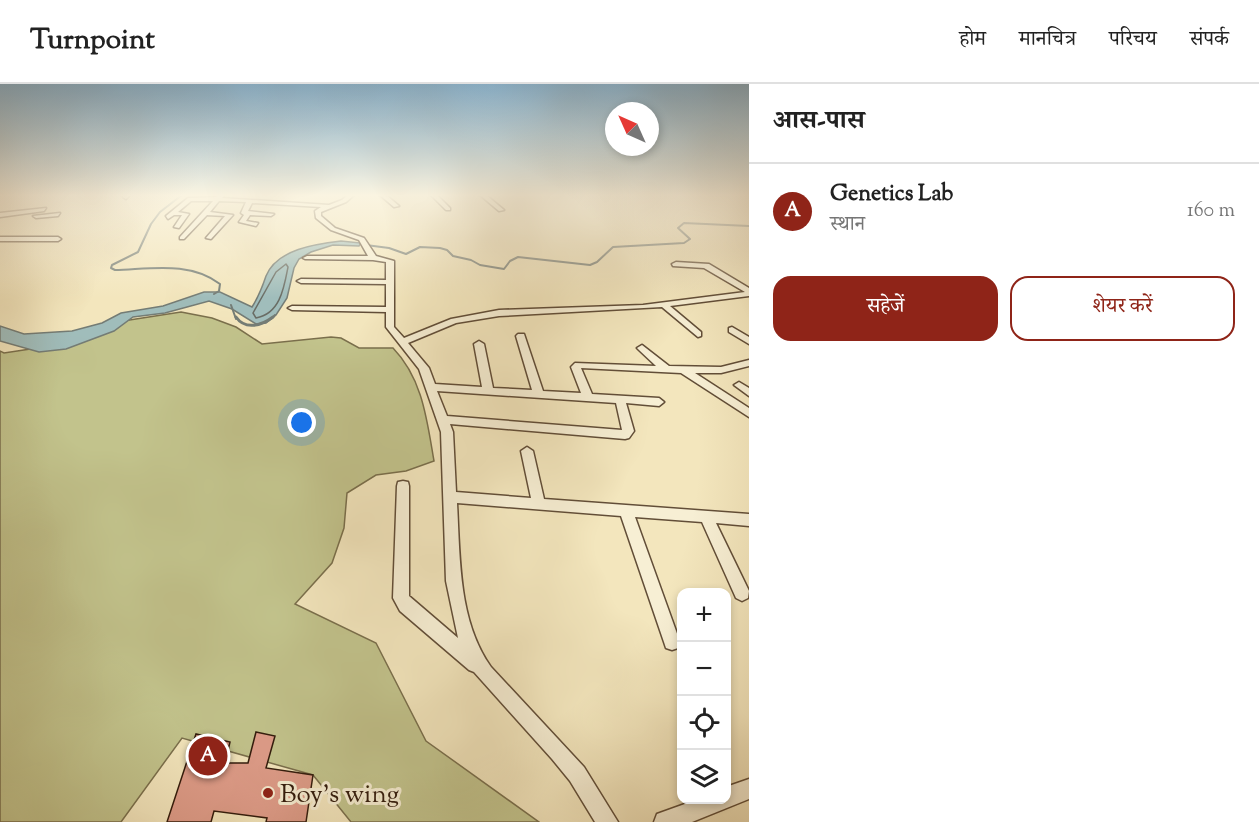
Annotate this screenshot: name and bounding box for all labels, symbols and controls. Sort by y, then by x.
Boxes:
text: Turnpoint [30,21,155,61]
text: होम [959,25,986,55]
text: मानचित्र [1019,25,1076,55]
text: परिचय [1109,25,1157,55]
text: संपर्क [1190,25,1229,55]
north arrow [605,102,659,156]
text: आस-पास [773,103,865,140]
text: Genetics Lab [830,179,953,211]
text: A [784,197,801,226]
text: 160 m [1187,197,1235,226]
text: स्थान [830,211,865,240]
button: सहेजें [773,276,998,341]
button: शेयर करें [1010,276,1235,341]
your location [287,408,316,437]
map controls [677,588,731,804]
button: + [677,588,731,642]
button: − [677,642,731,696]
button: locate [677,696,731,750]
pin: A [188,734,228,778]
button: layers [677,750,731,804]
place label: Boy's wing [280,777,399,814]
marker: Boy's wing [261,786,275,800]

